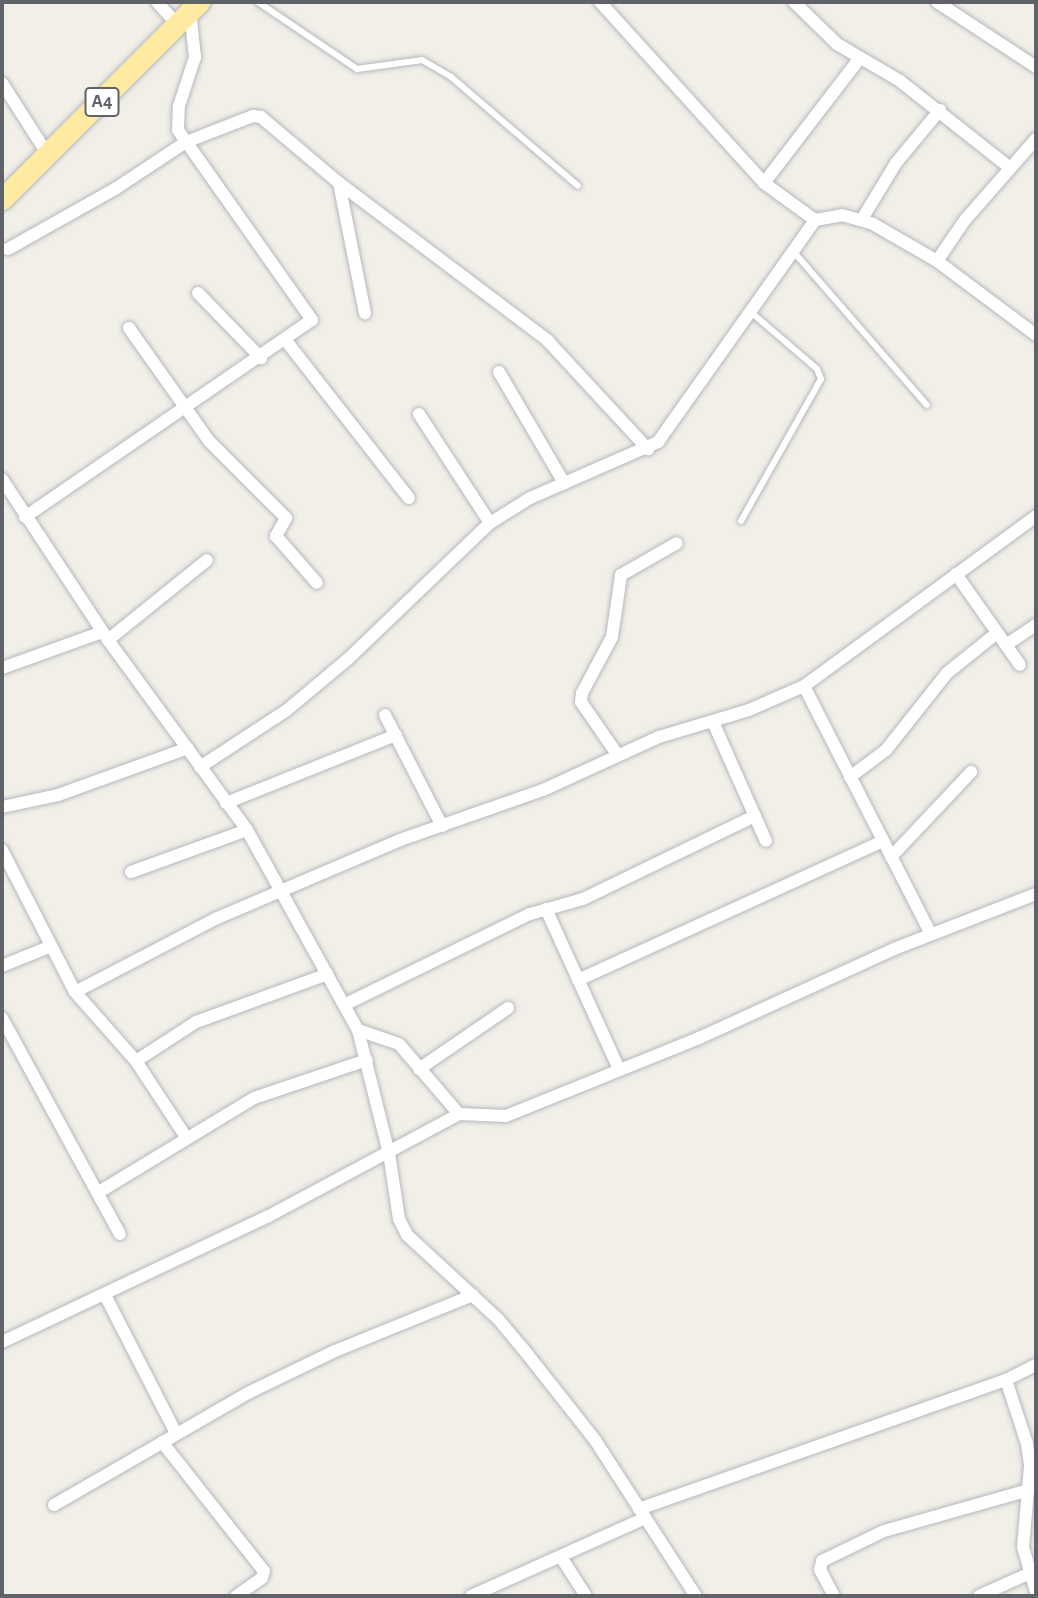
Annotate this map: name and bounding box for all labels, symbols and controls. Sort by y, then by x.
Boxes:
road number: A4 [84,86,119,118]

